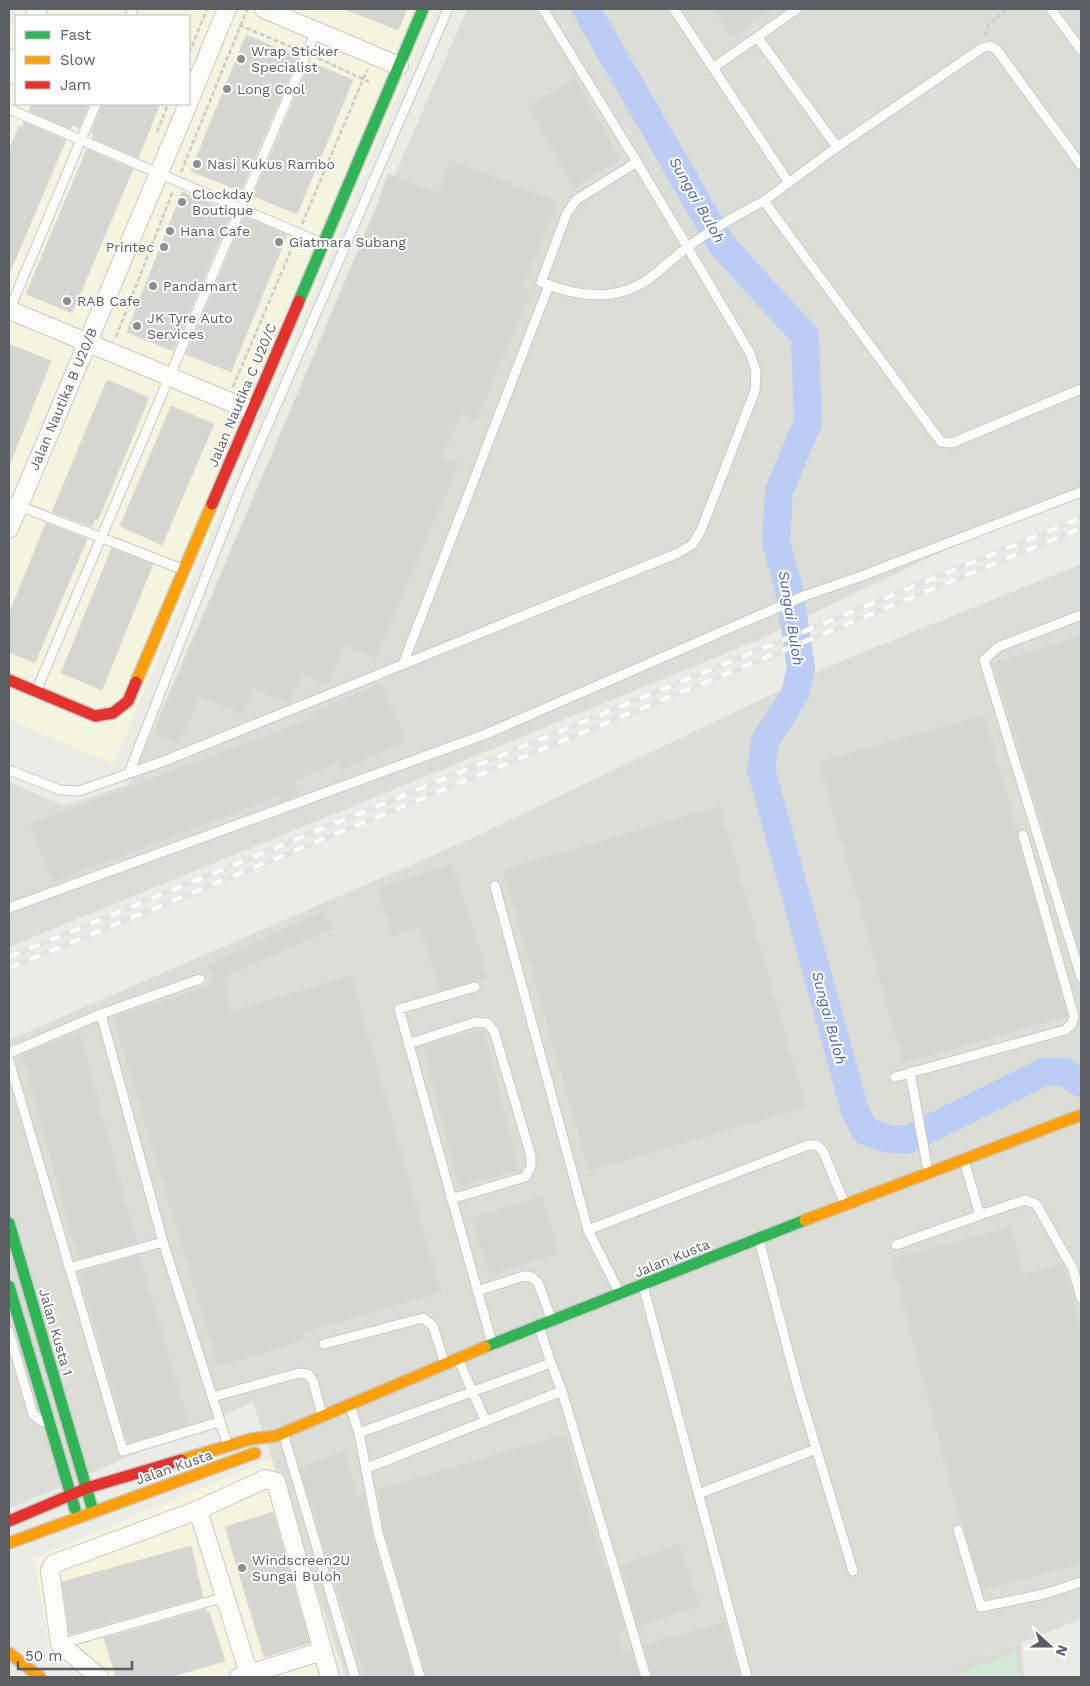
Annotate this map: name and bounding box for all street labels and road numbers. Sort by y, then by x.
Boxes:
street label: Jalan Nautika C U20/C [205,321,279,469]
street label: Jalan Nautika B U20/B [26,325,100,473]
street label: Jalan Kusta [632,1236,712,1280]
street label: Jalan Kusta 1 [36,1287,76,1377]
street label: Jalan Kusta [134,1446,214,1488]

